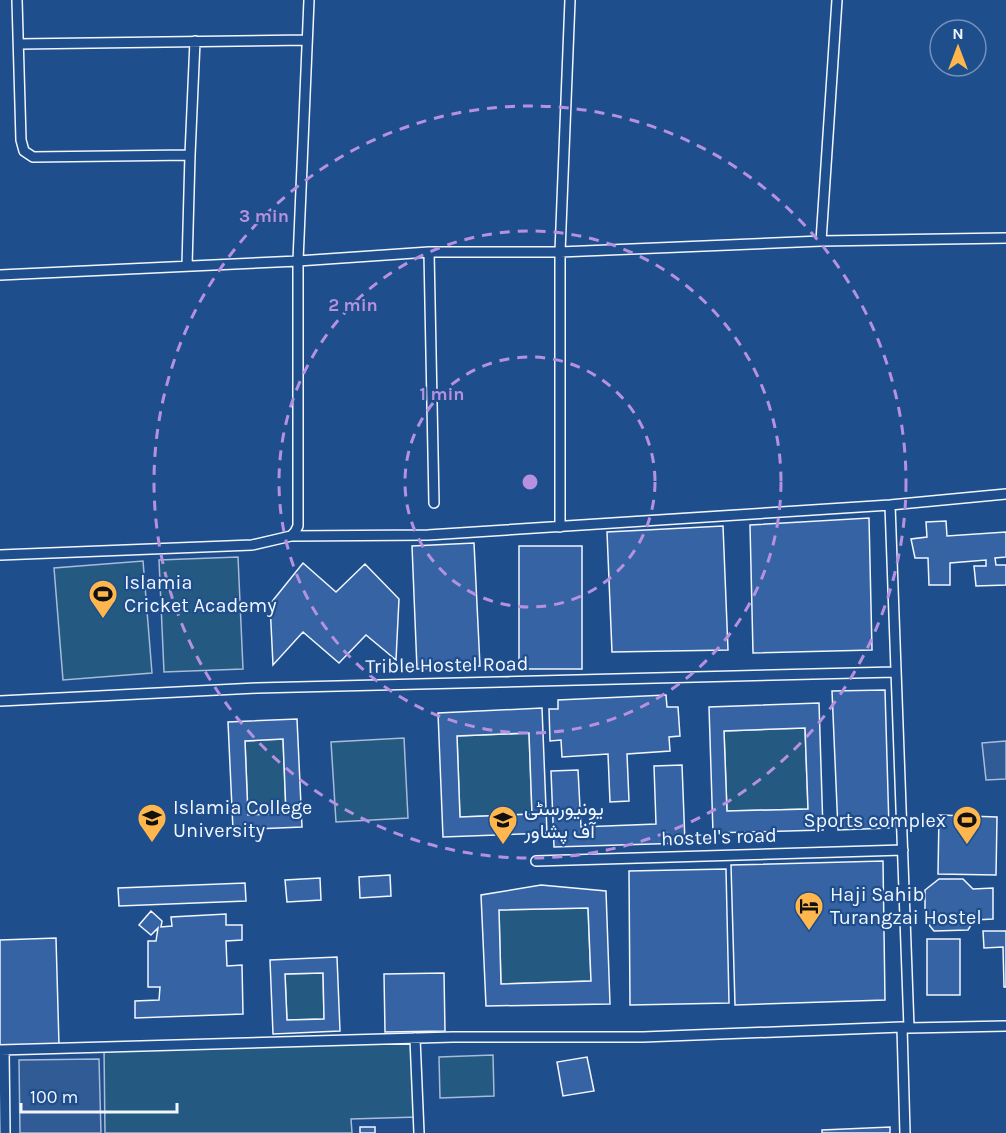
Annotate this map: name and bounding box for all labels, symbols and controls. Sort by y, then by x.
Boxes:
north arrow [928,18,988,78]
text: N [952,24,964,43]
text: 3 min [239,205,289,227]
text: 2 min [328,294,378,316]
text: 1 min [419,383,465,405]
centre of rings [520,472,540,492]
place label: Islamia Cricket Academy [124,571,277,617]
sports icon: Islamia Cricket Academy [87,578,119,620]
street label: Trible Hostel Road [365,652,529,678]
place label: Islamia College University [173,796,312,842]
place label: یونیورسٹی آف پشاور [523,797,604,845]
school or university icon: Islamia College University [136,802,168,844]
school or university icon: یونیورسٹی آف پشاور [487,804,519,846]
sports icon: Sports complex [951,804,983,846]
place label: Sports complex [804,809,946,832]
street label: hostel's road [661,823,777,851]
place label: Haji Sahib Turangzai Hostel [830,883,982,929]
hotel icon: Haji Sahib Turangzai Hostel [793,890,825,932]
scale bar [21,1076,177,1114]
text: 100 m [30,1086,78,1108]

